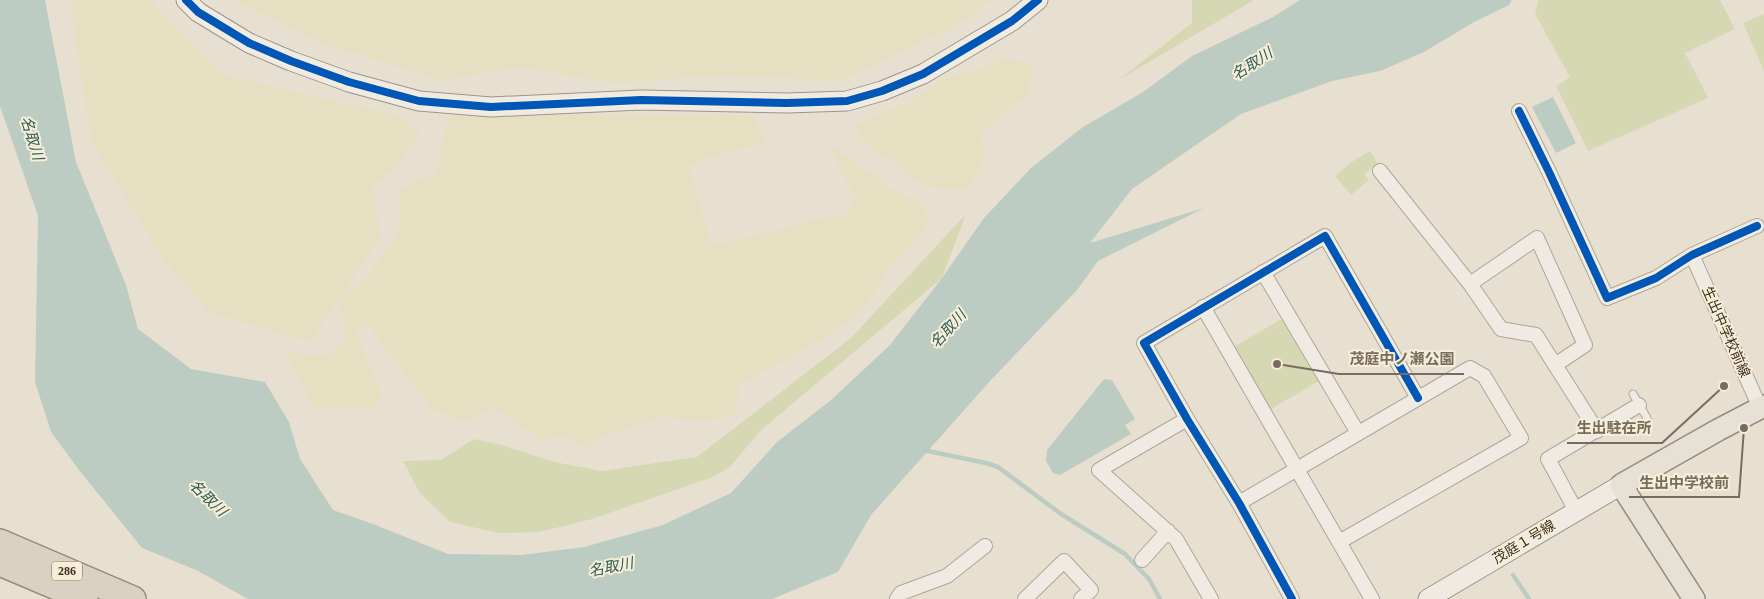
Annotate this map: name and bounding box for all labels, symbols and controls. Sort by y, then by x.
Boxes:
water label: 名取川 [1229,44,1277,83]
water label: 名取川 [18,114,47,164]
street label: 生出中学校前線 [1699,284,1754,380]
water label: 名取川 [927,305,970,351]
callout: 茂庭中ノ瀬公園 [1339,344,1464,374]
text: 茂庭中ノ瀬公園 [1349,351,1455,367]
callout: 生出駐在所 [1567,413,1662,443]
text: 生出駐在所 [1576,420,1652,436]
callout: 生出中学校前 [1629,467,1739,497]
text: 生出中学校前 [1639,474,1729,491]
water label: 名取川 [186,477,231,521]
street label: 茂庭１号線 [1490,518,1558,566]
water label: 名取川 [587,554,637,579]
road number: 286 [52,562,82,580]

